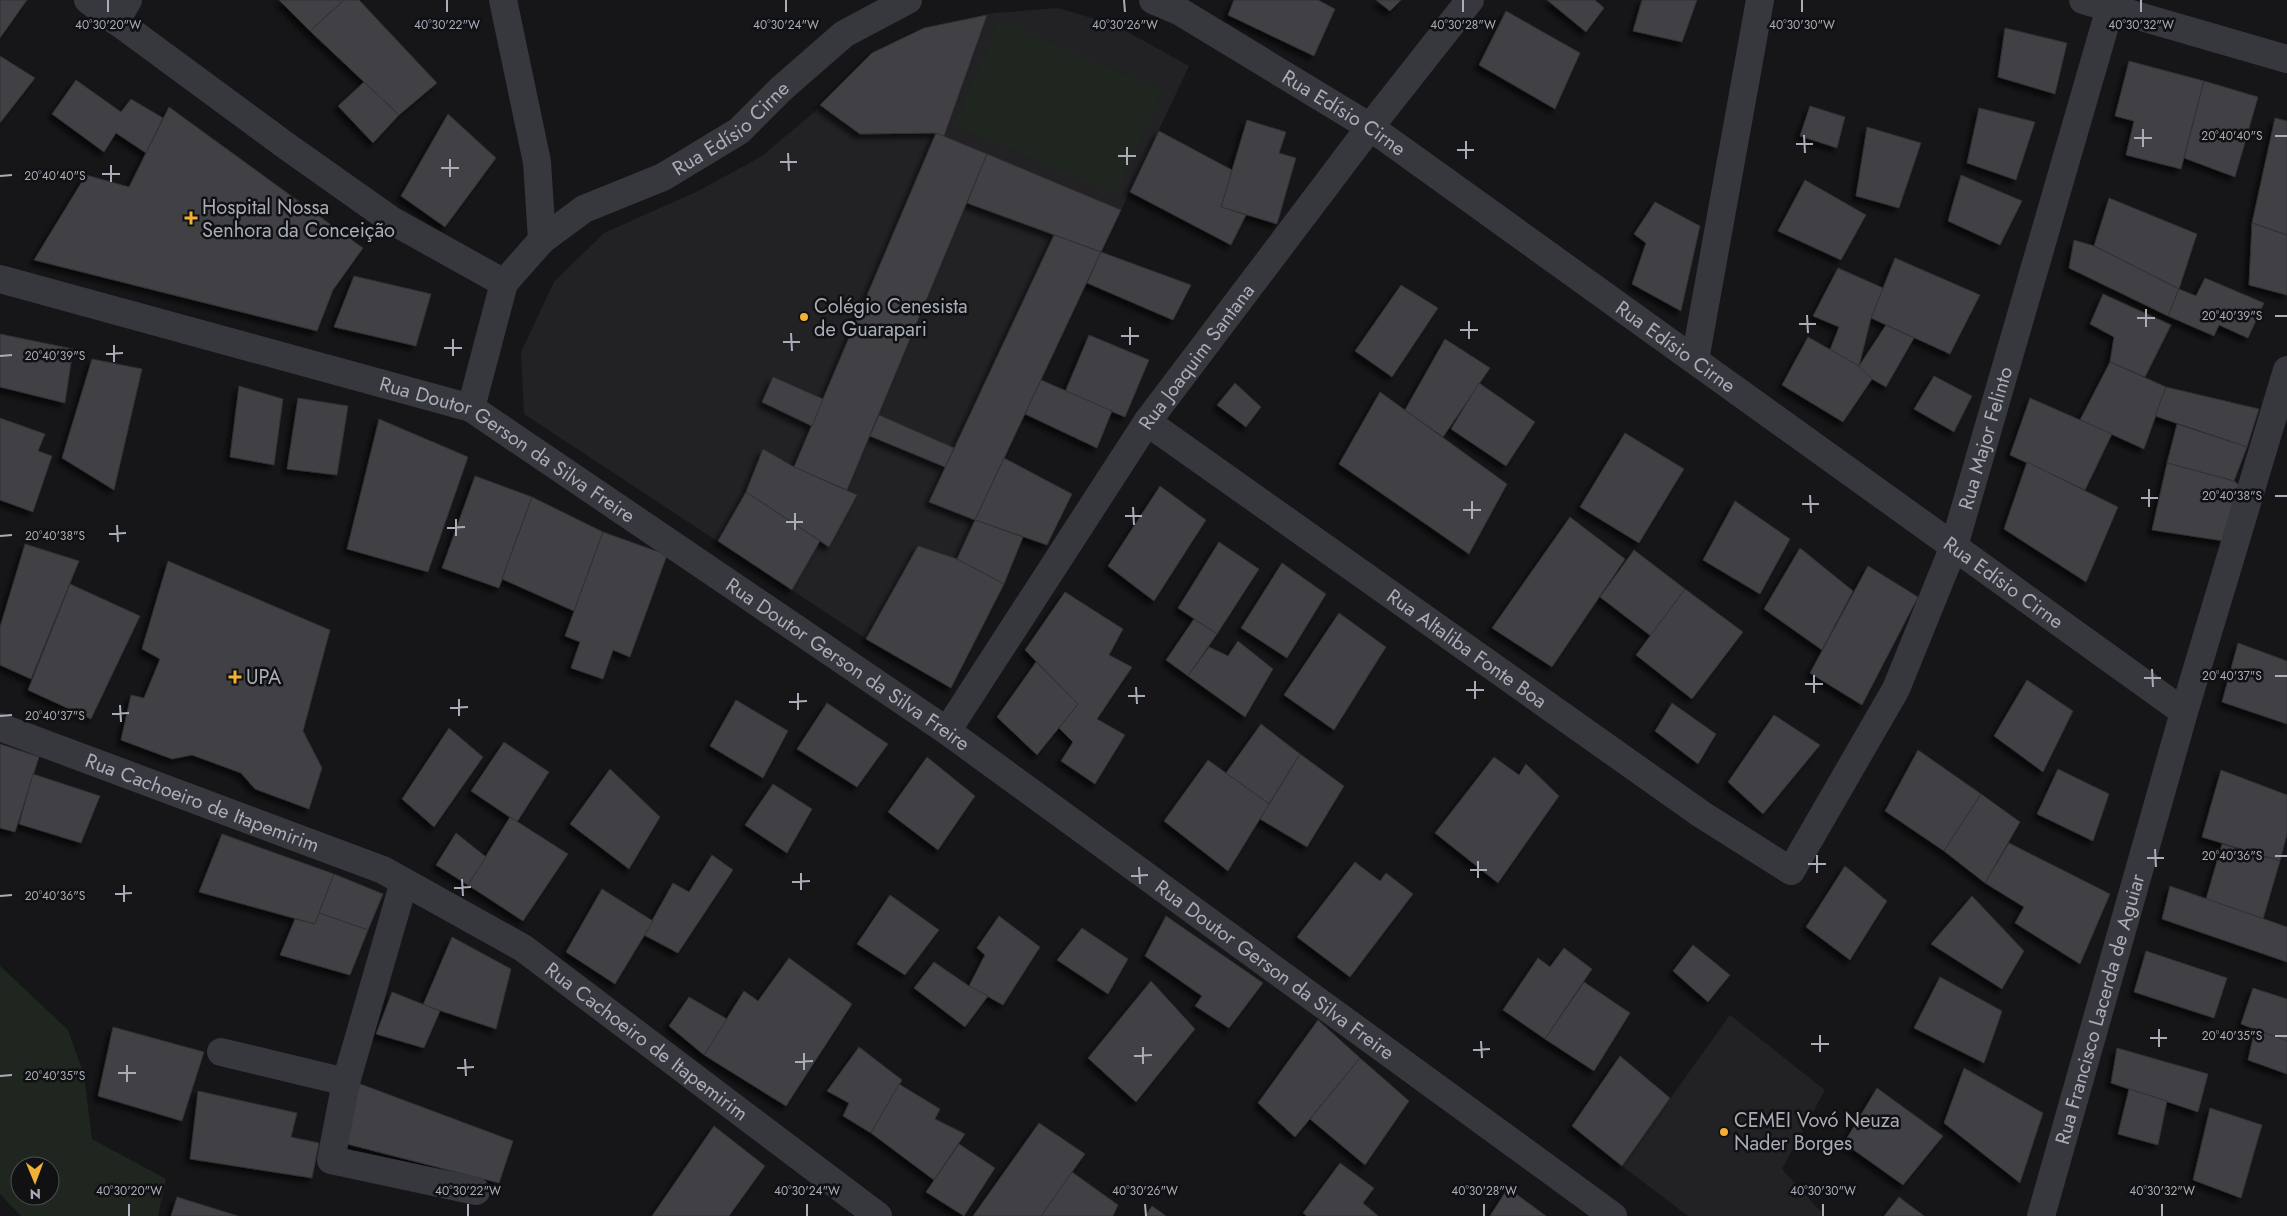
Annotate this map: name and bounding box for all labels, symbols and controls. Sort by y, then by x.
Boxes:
text: 40°30'20"W [75,16,141,34]
text: 40°30'22"W [414,16,480,34]
text: 40°30'24"W [753,16,819,34]
text: 40°30'26"W [1092,16,1158,34]
text: 40°30'28"W [1430,16,1496,34]
text: 40°30'30"W [1769,16,1835,34]
text: 40°30'32"W [2108,16,2174,34]
street label: Rua Edísio Cirne [1277,62,1412,163]
street label: Rua Edísio Cirne [667,74,795,183]
text: 20°40'40"S [2201,127,2263,145]
text: 20°40'40"S [24,167,86,185]
place label: Hospital Nossa Senhora da Conceição [202,193,395,245]
marker: Hospital Nossa Senhora da Conceição [184,211,198,225]
street label: Rua Joaquim Santana [1131,277,1261,435]
place label: Colégio Cenesista de Guarapari [814,292,968,344]
street label: Rua Edísio Cirne [1610,293,1742,400]
text: 20°40'39"S [2202,307,2263,325]
marker: Colégio Cenesista de Guarapari [798,311,810,323]
text: 20°40'39"S [25,347,86,365]
street label: Rua Major Felinto [1951,363,2020,513]
street label: Rua Doutor Gerson da Silva Freire [376,369,641,530]
text: 20°40'38"S [2202,487,2263,505]
text: 20°40'38"S [25,527,86,545]
street label: Rua Edísio Cirne [1938,529,2070,636]
street label: Rua Doutor Gerson da Silva Freire [720,570,976,758]
street label: Rua Altaliba Fonte Boa [1381,582,1553,715]
place label: UPA [246,663,282,692]
text: 20°40'37"S [2202,667,2262,685]
marker: UPA [228,670,242,684]
text: 20°40'37"S [25,707,85,725]
street label: Rua Cachoeiro de Itapemirim [81,746,324,859]
text: 20°40'36"S [2202,847,2263,865]
street label: Rua Francisco Lacerda de Aguiar [2047,870,2152,1148]
street label: Rua Doutor Gerson da Silva Freire [1149,873,1400,1067]
text: 20°40'36"S [25,887,86,905]
street label: Rua Cachoeiro de Itapemirim [539,955,754,1128]
text: 20°40'35"S [2202,1027,2263,1045]
text: 20°40'35"S [25,1067,86,1085]
place label: CEMEI Vovó Neuza Nader Borges [1734,1106,1900,1158]
marker: CEMEI Vovó Neuza Nader Borges [1718,1126,1730,1138]
north arrow [10,1156,60,1206]
text: 40°30'20"W [96,1182,162,1200]
text: 40°30'22"W [435,1182,501,1200]
text: 40°30'24"W [774,1182,840,1200]
text: 40°30'26"W [1112,1182,1178,1200]
text: 40°30'28"W [1451,1182,1517,1200]
text: 40°30'30"W [1790,1182,1856,1200]
text: 40°30'32"W [2129,1182,2195,1200]
text: N [29,1184,41,1204]

